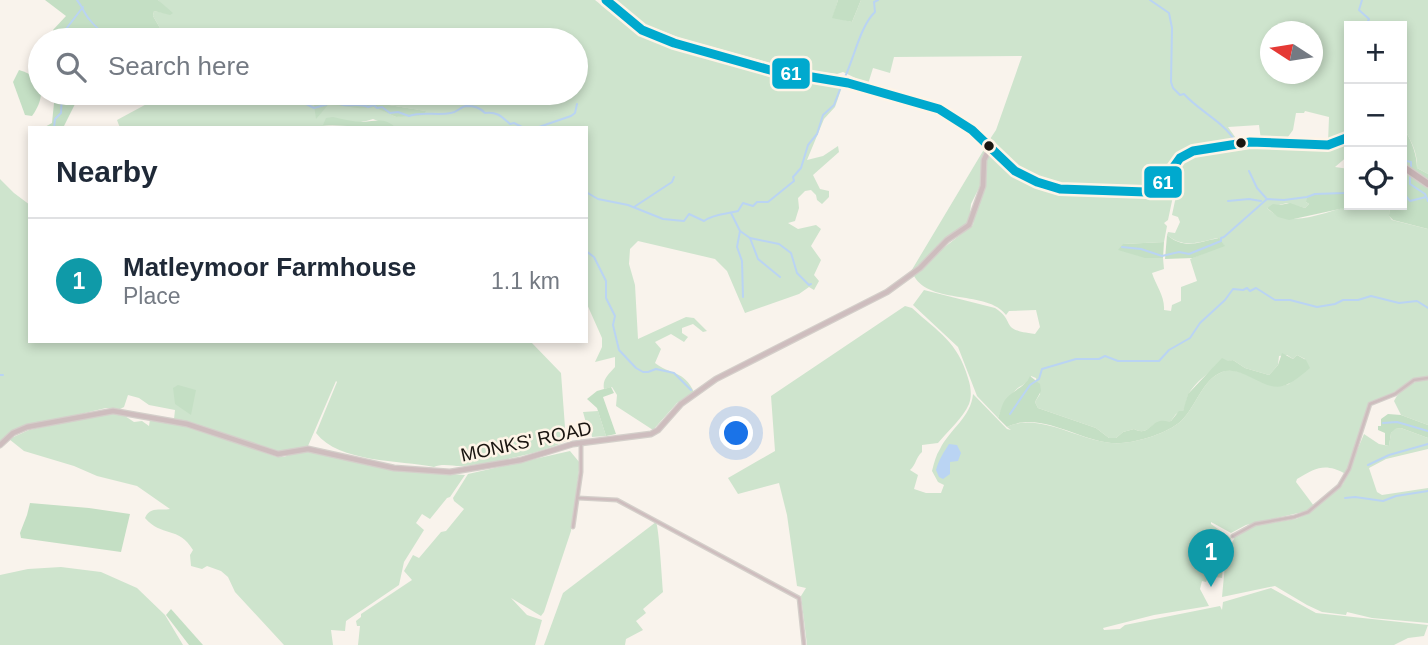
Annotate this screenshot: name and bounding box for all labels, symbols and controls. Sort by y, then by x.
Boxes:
north arrow [1260,21,1323,84]
map controls [1344,21,1407,210]
button: + [1344,21,1407,84]
search box [28,28,588,105]
icon: search [52,48,90,86]
text: Search here [108,51,250,81]
line badge: 61 [771,57,811,90]
text: 61 [780,63,802,84]
button: − [1344,84,1407,147]
unlabelled marker [1234,136,1248,150]
unlabelled marker [982,139,996,153]
button: locate [1344,147,1407,210]
text: Nearby [56,155,158,188]
line badge: 61 [1143,165,1183,199]
text: 61 [1152,172,1174,193]
text: Matleymoor Farmhouse [123,252,416,282]
text: 1 [73,268,85,294]
text: 1.1 km [491,268,560,294]
text: Place [123,283,181,309]
your location [719,416,753,450]
street label: MONKS' ROAD [459,417,594,466]
pin: 1 [1188,529,1234,587]

